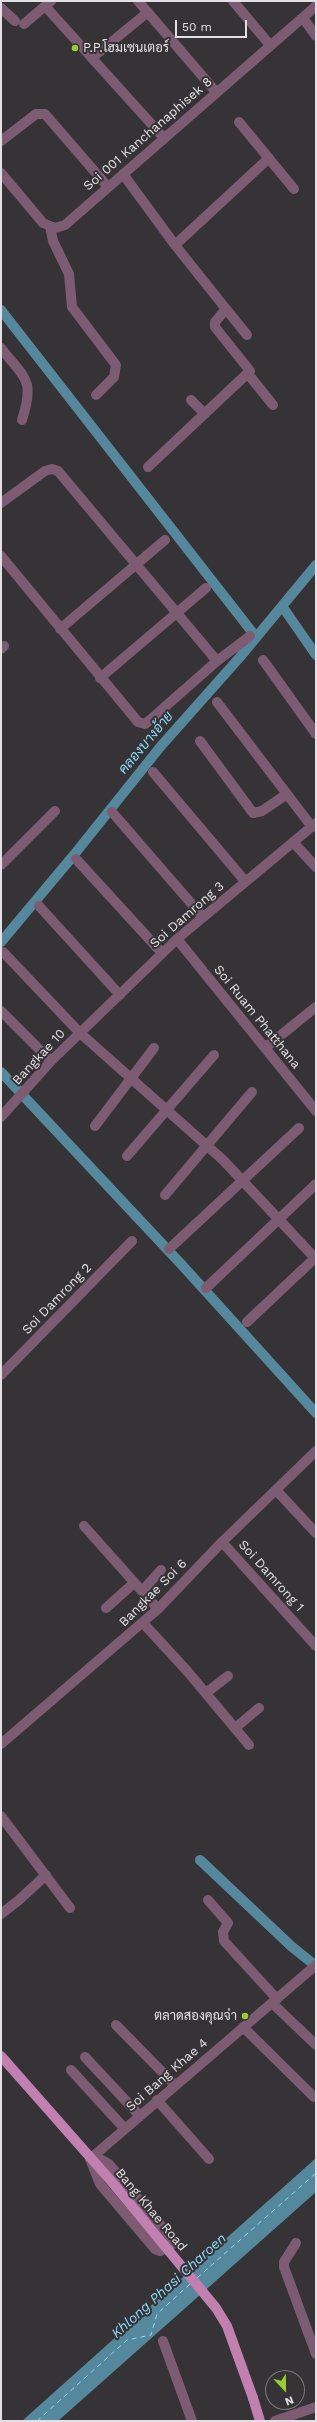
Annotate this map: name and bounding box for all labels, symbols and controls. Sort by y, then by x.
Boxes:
scale bar [177,12,249,38]
text: 50 m [182,20,212,34]
place label: P.P.โฮมเซนเตอร์ [83,40,169,56]
marker: P.P.โฮมเซนเตอร์ [70,43,80,53]
street label: Soi 001 Kanchanaphisek 8 [80,74,216,194]
water label: คลองบางอ้าย [115,708,177,778]
street label: Soi Damrong 3 [147,879,227,951]
street label: Soi Ruam Phatthana [210,962,304,1072]
street label: Bangkae 10 [9,1026,69,1088]
street label: Soi Damrong 2 [19,1260,95,1338]
street label: Soi Damrong 1 [235,1537,307,1615]
street label: Bangkae Soi 6 [116,1556,190,1630]
place label: ตลาดสองคุณจ่า [154,2008,237,2024]
marker: ตลาดสองคุณจ่า [240,2011,250,2021]
street label: Soi Bang Khae 4 [123,2035,211,2115]
street label: Bang Khae Road [112,2166,190,2254]
water label: Khlong Phasi Charoen [108,2230,230,2342]
north arrow [265,2370,305,2410]
text: N [283,2393,296,2408]

